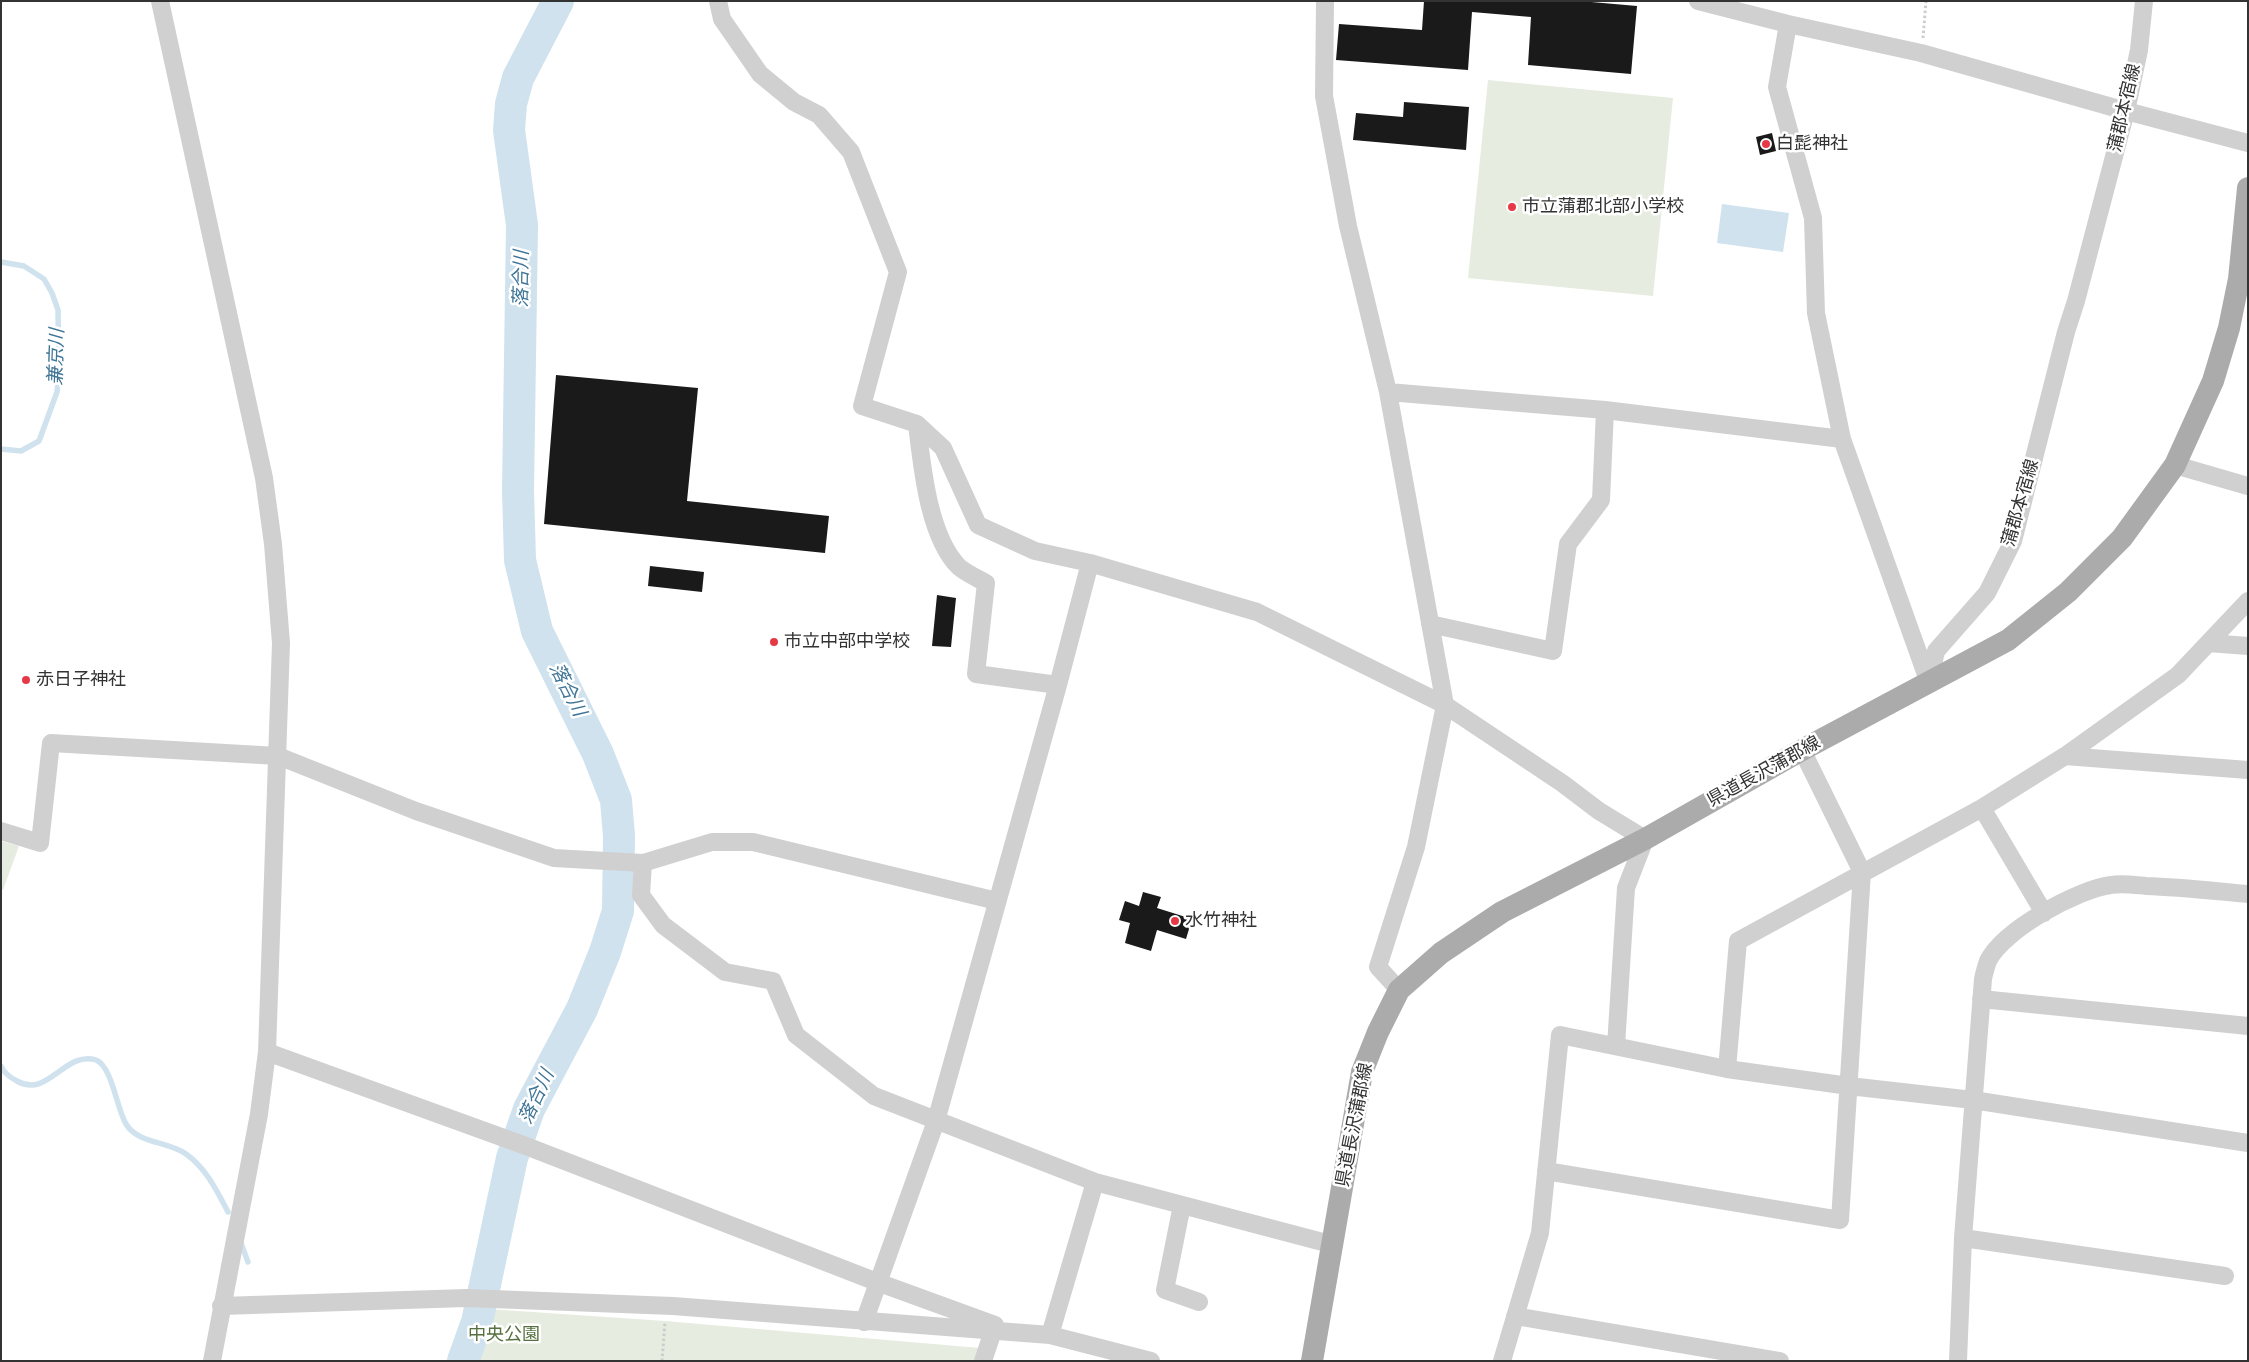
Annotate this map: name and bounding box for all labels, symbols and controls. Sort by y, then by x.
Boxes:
street label: 蒲郡本宿線 [2104,62,2146,154]
place label: 白髭神社 [1776,133,1848,155]
marker: 白髭神社 [1760,138,1772,150]
place label: 市立蒲郡北部小学校 [1522,196,1684,218]
marker: 市立蒲郡北部小学校 [1506,201,1518,213]
water label: 落合川 [510,250,534,308]
water label: 兼京川 [45,328,69,386]
street label: 蒲郡本宿線 [1998,457,2044,549]
place label: 市立中部中学校 [784,631,910,653]
marker: 市立中部中学校 [768,636,780,648]
water label: 落合川 [544,659,590,721]
place label: 赤日子神社 [36,669,126,691]
marker: 赤日子神社 [20,674,32,686]
street label: 県道長沢蒲郡線 [1704,732,1824,812]
place label: 水竹神社 [1185,910,1257,932]
marker: 水竹神社 [1169,915,1181,927]
street label: 県道長沢蒲郡線 [1332,1061,1378,1189]
water label: 落合川 [515,1066,559,1128]
park label: 中央公園 [468,1324,540,1346]

